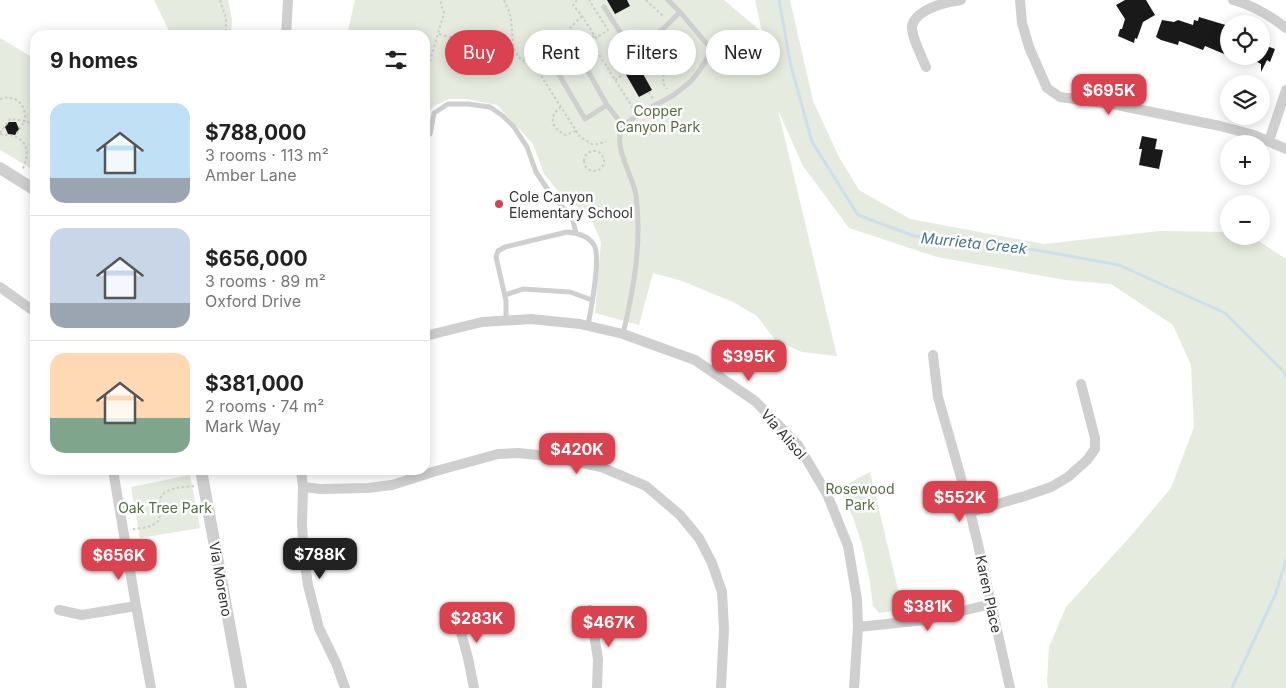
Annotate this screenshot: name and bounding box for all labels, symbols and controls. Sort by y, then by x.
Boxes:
map controls [1220,15,1270,245]
button: locate [1220,15,1270,65]
chip: Buy [445,30,514,75]
chip: Rent [524,30,598,75]
chip: Filters [608,30,696,75]
chip: New [706,30,780,75]
icon: filters [382,46,410,74]
text: 9 homes [50,48,138,73]
pin: $695K [1074,74,1144,116]
button: layers [1220,75,1270,125]
text: $695K [1083,80,1136,100]
park label: Copper Canyon Park [616,102,700,135]
text: $788,000 [205,120,306,145]
icon: home [90,123,150,183]
button: + [1220,135,1270,185]
text: 3 rooms · 113 m² [205,145,329,165]
text: Amber Lane [205,165,297,185]
place label: Cole Canyon Elementary School [509,188,633,221]
button: − [1220,195,1270,245]
marker: Cole Canyon Elementary School [493,198,505,210]
water label: Murrieta Creek [920,228,1029,258]
text: $656,000 [205,246,308,271]
icon: home [90,248,150,308]
text: 3 rooms · 89 m² [205,271,326,291]
text: Oxford Drive [205,291,301,311]
pin: $395K [714,340,784,382]
text: $395K [723,346,775,366]
text: $381,000 [205,371,304,396]
icon: home [90,373,150,433]
text: 2 rooms · 74 m² [205,396,324,416]
street label: Via Alisol [758,406,810,462]
text: Mark Way [205,416,281,436]
pin: $420K [542,432,612,475]
text: $420K [550,439,604,459]
park label: Rosewood Park [825,480,895,513]
pin: $552K [925,480,995,523]
text: $552K [934,487,986,507]
park label: Oak Tree Park [118,499,212,516]
pin: $656K [84,538,154,581]
pin: $788K [285,538,355,580]
street label: Via Moreno [206,540,236,618]
text: $788K [294,544,346,564]
text: $656K [93,545,146,565]
street label: Karen Place [972,554,1006,634]
pin: $381K [893,590,963,632]
text: $381K [903,596,953,616]
pin: $283K [442,602,512,644]
pin: $467K [574,606,644,648]
text: $283K [451,608,503,628]
text: $467K [583,612,635,632]

